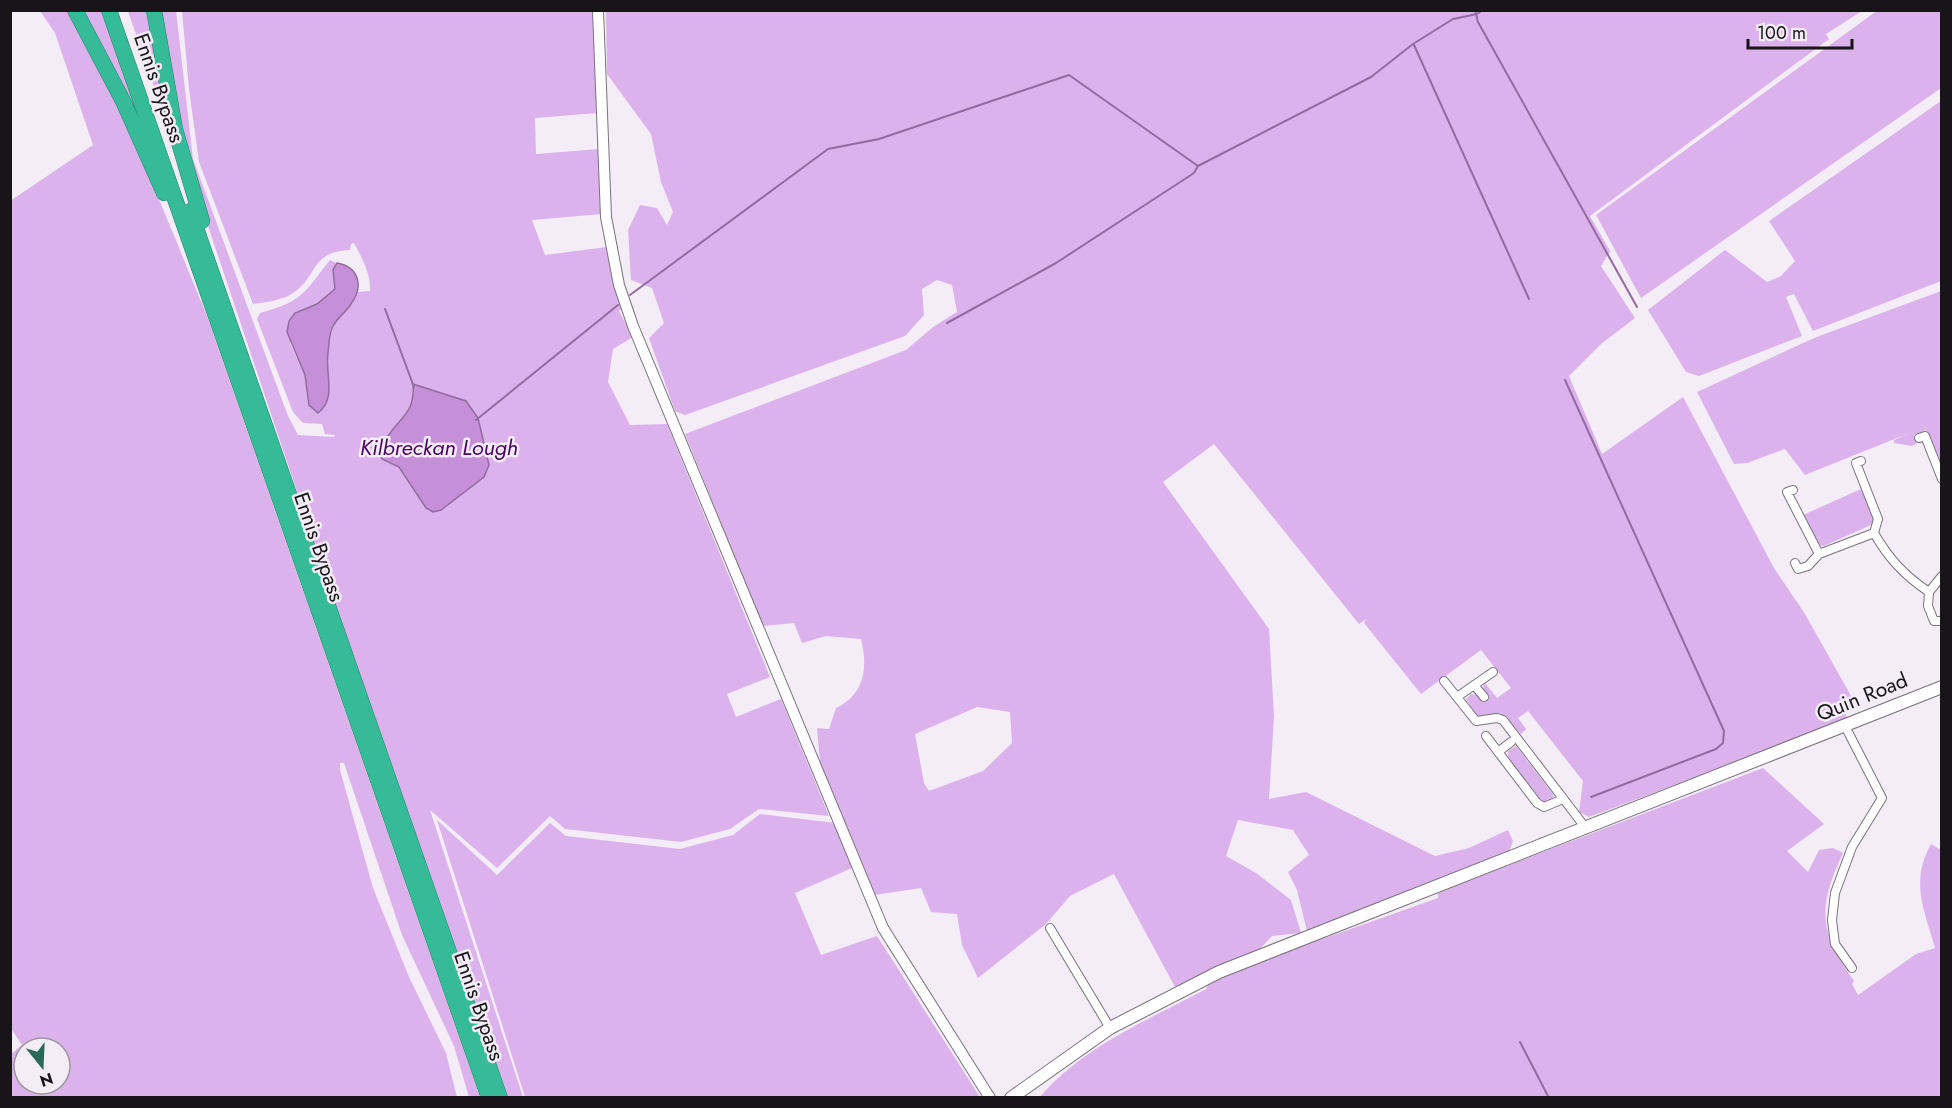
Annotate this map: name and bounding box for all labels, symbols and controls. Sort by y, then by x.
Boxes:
scale bar [1748,12,1852,50]
text: 100 m [1757,20,1806,46]
street label: Ennis Bypass [126,29,192,147]
water label: Kilbreckan Lough [360,431,518,463]
street label: Ennis Bypass [286,488,352,606]
street label: Quin Road [1812,665,1912,729]
street label: Ennis Bypass [446,947,512,1065]
north arrow [12,1036,72,1096]
text: N [37,1067,56,1093]

